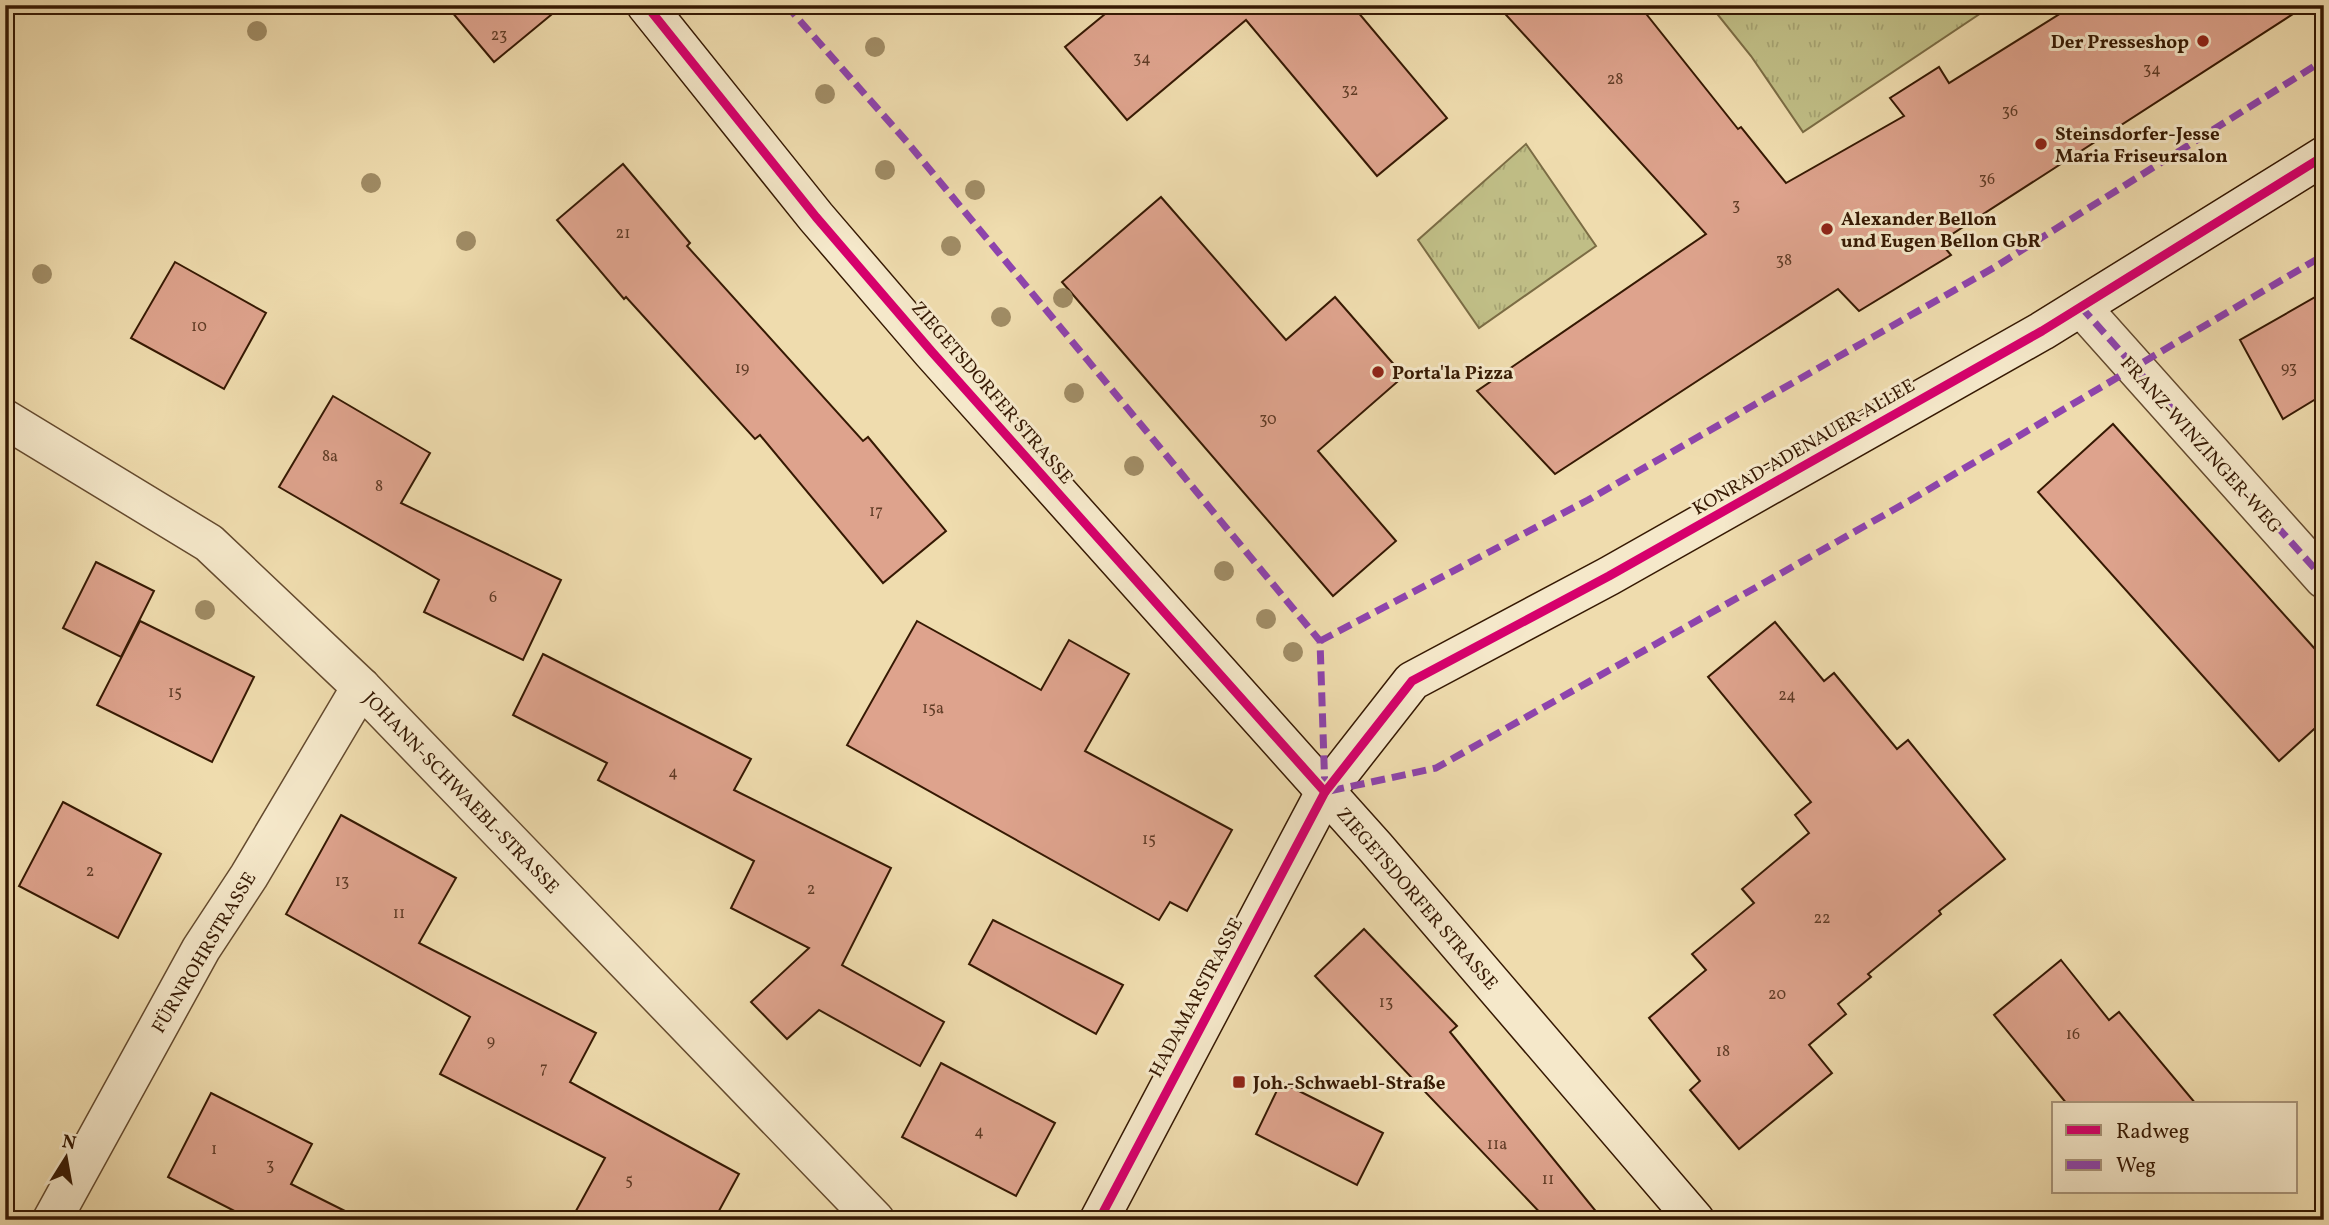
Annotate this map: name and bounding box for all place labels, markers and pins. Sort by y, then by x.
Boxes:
place label: Der Presseshop [2051,30,2189,56]
marker: Der Presseshop [2195,33,2211,49]
place label: Steinsdorfer-Jesse Maria Friseursalon [2055,122,2228,170]
marker: Steinsdorfer-Jesse Maria Friseursalon [2033,136,2049,152]
place label: Alexander Bellon und Eugen Bellon GbR [1841,207,2041,255]
marker: Alexander Bellon und Eugen Bellon GbR [1819,221,1835,237]
place label: Porta'la Pizza [1392,361,1513,387]
marker: Porta'la Pizza [1370,364,1386,380]
place label: Joh.-Schwaebl-Straße [1252,1071,1446,1097]
marker: Joh.-Schwaebl-Straße [1231,1074,1247,1090]

